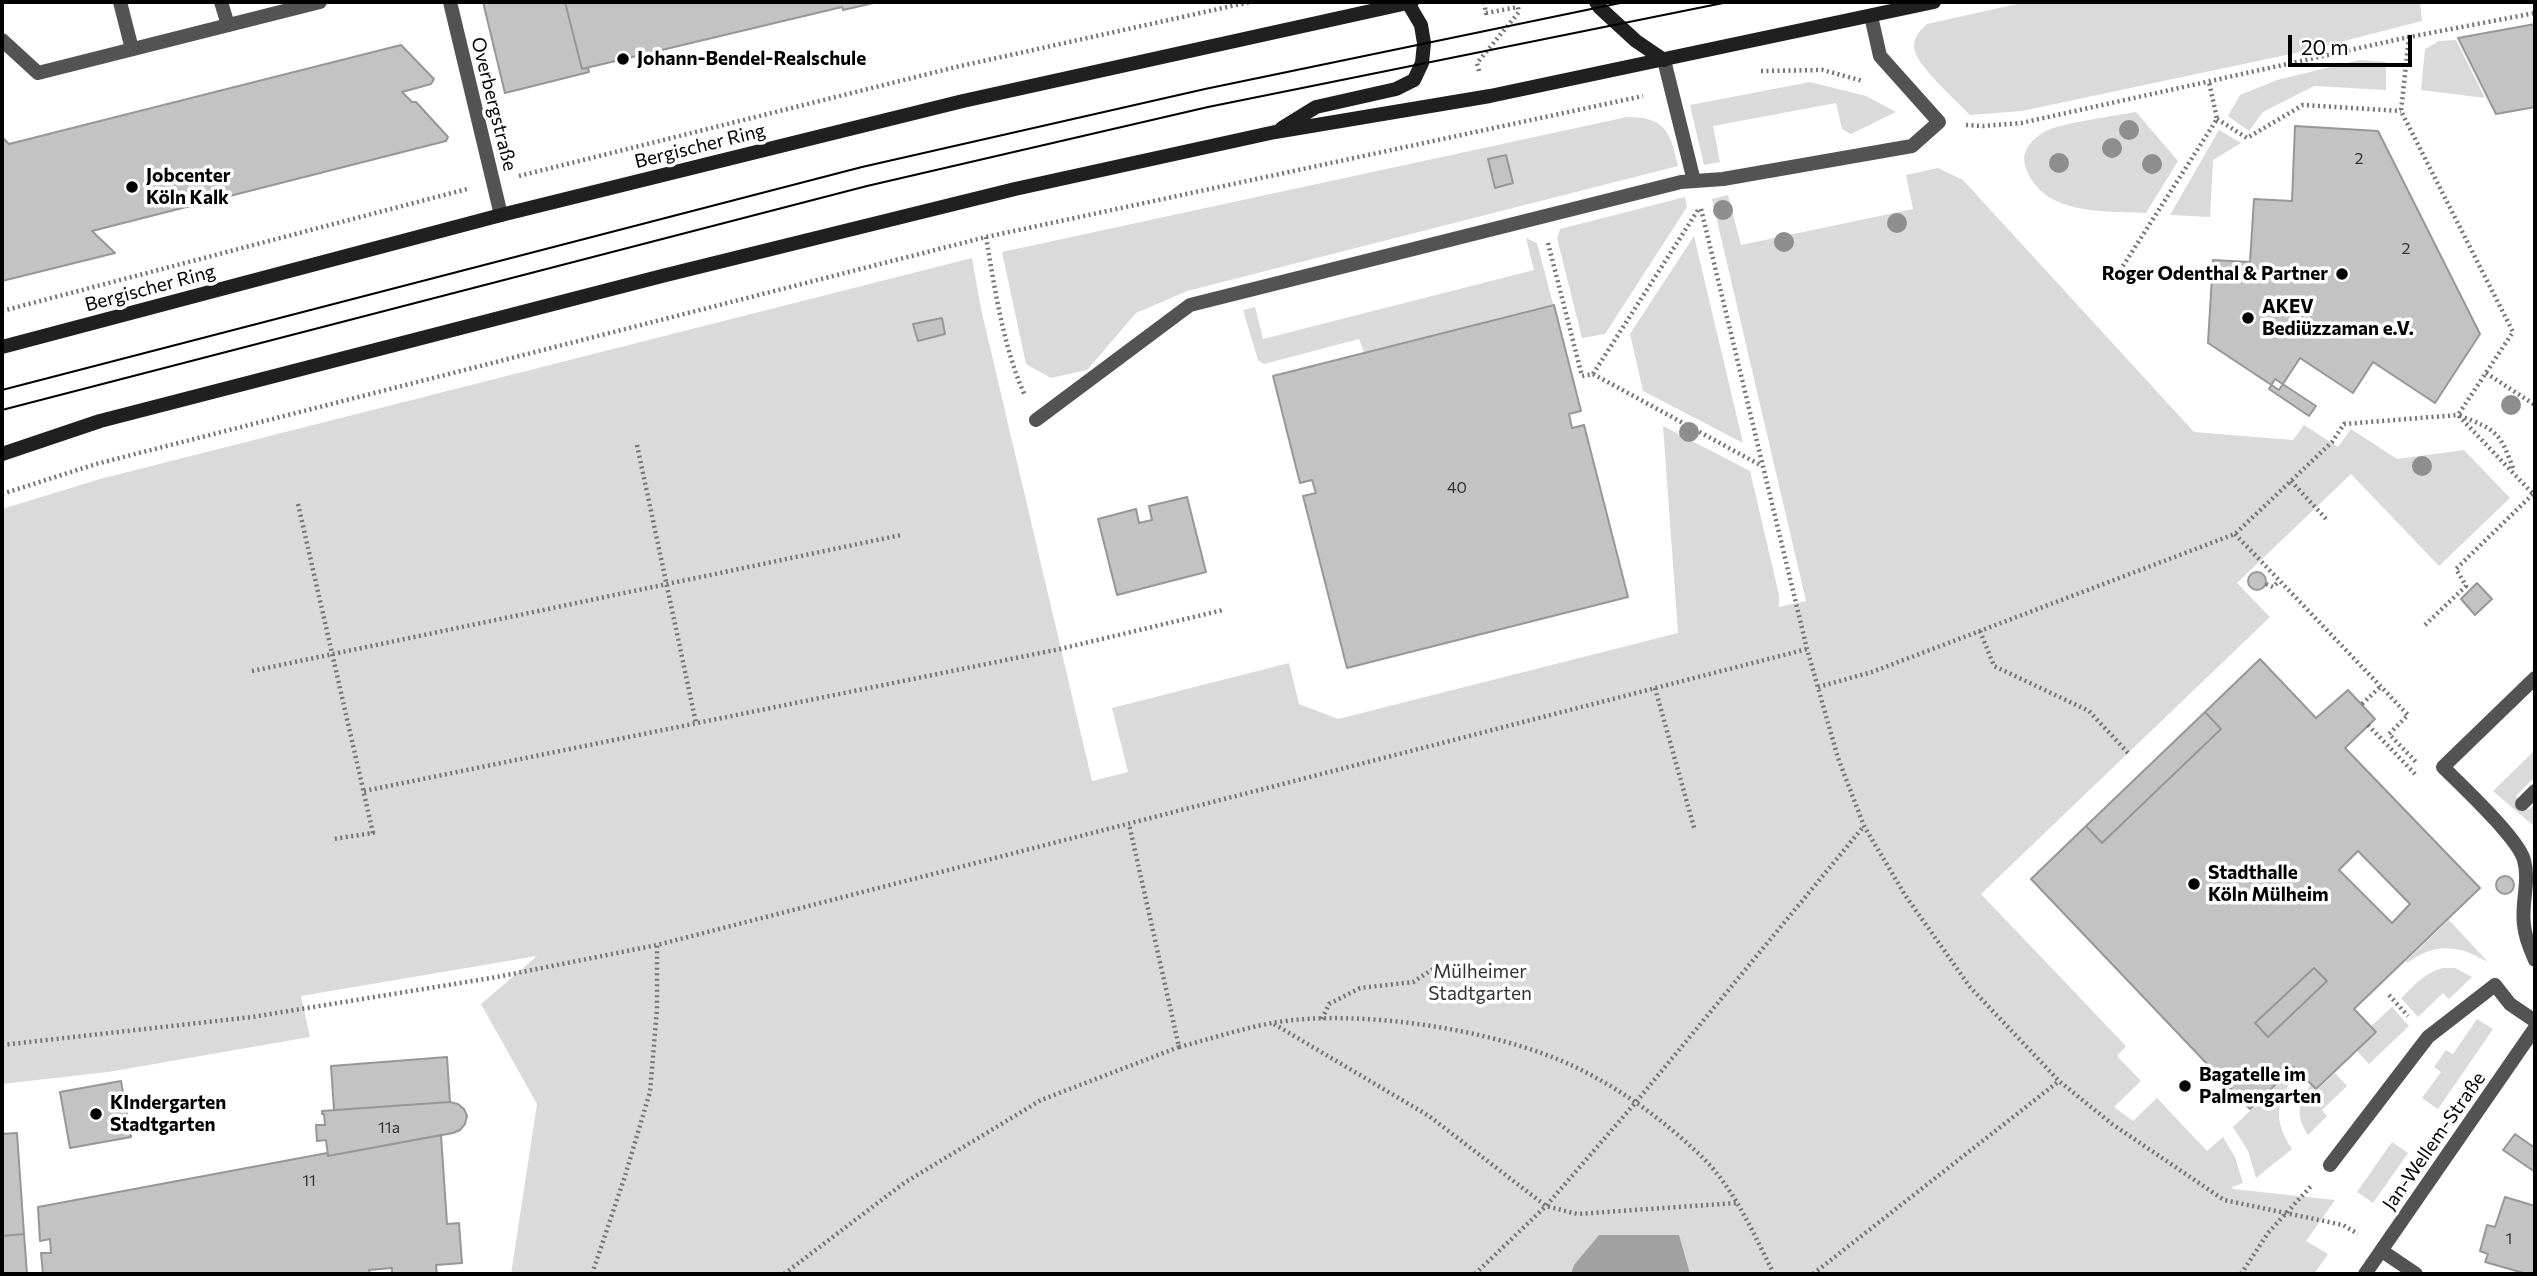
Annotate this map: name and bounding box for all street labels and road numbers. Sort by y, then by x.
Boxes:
street label: Overbergstraße [466,35,522,173]
street label: Bergischer Ring [632,119,768,173]
street label: Bergischer Ring [82,260,218,316]
street label: Jan-Wellem-Straße [2378,1068,2490,1214]

